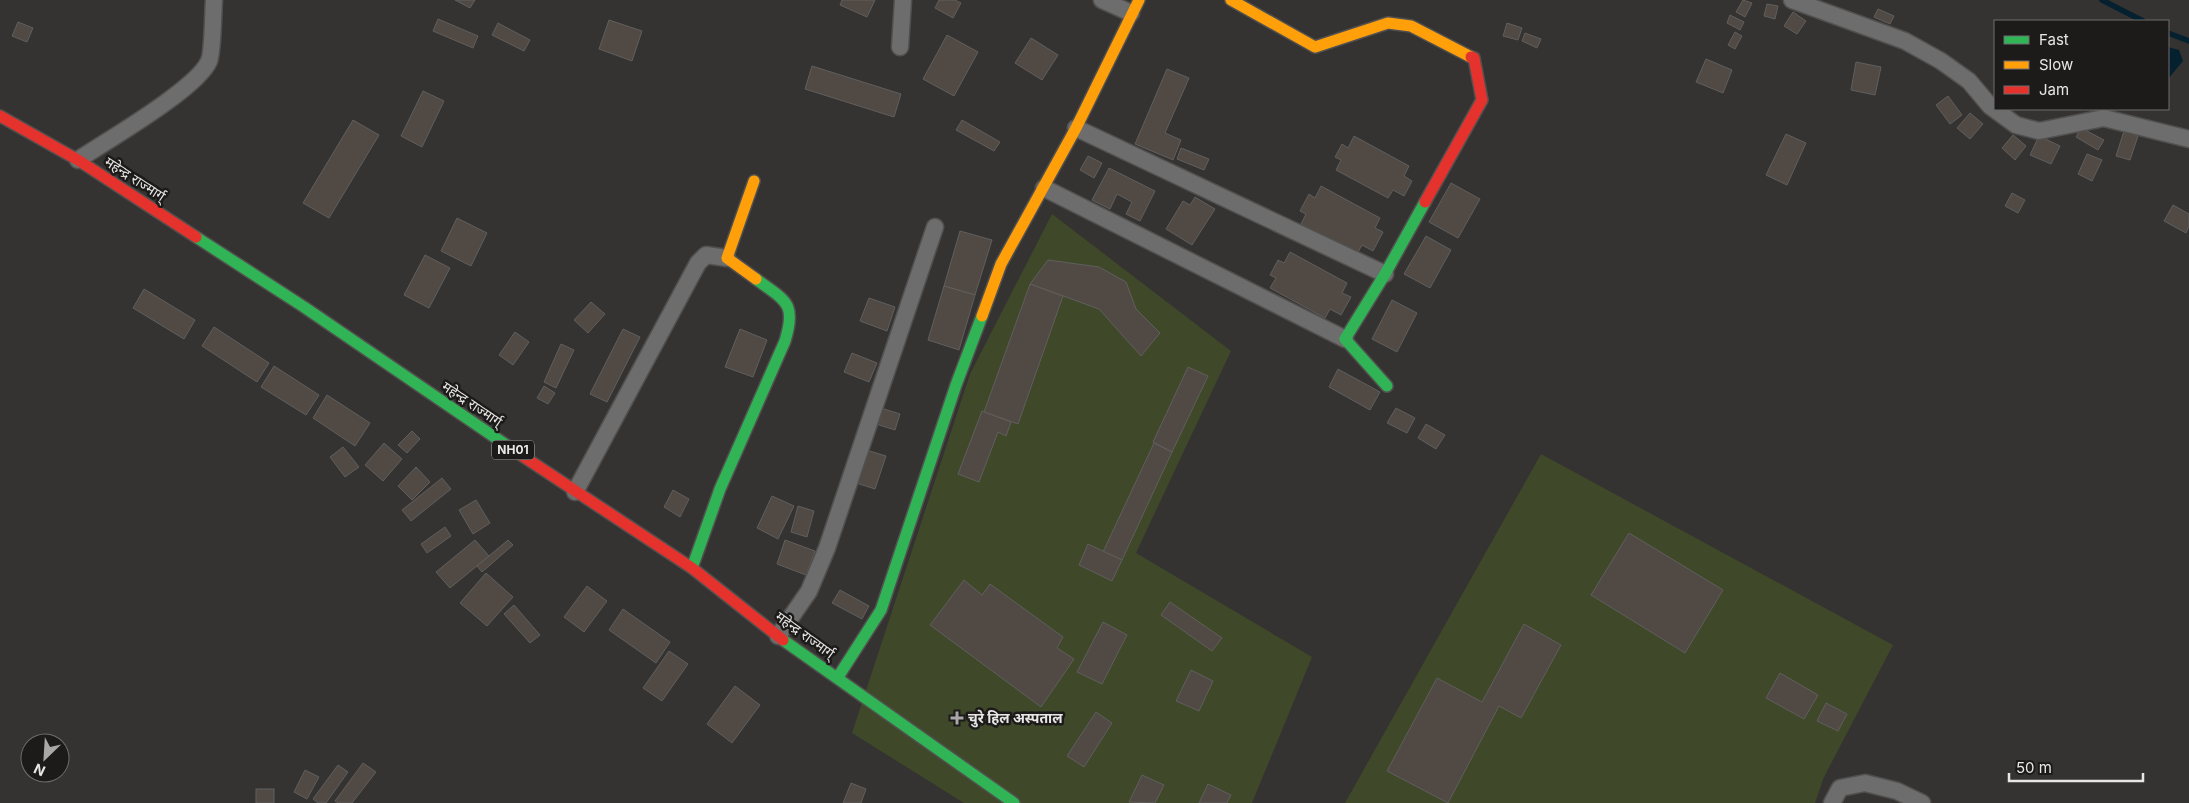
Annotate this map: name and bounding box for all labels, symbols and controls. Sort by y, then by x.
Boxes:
legend [1994,20,2169,110]
text: Fast [2039,30,2069,49]
text: Slow [2039,55,2073,74]
text: Jam [2039,80,2069,99]
street label: महेन्द्र राज्मार्ग् [101,153,170,207]
street label: महेन्द्र राज्मार्ग् [438,377,507,433]
road number: NH01 [492,440,534,460]
street label: महेन्द्र राज्मार्ग् [771,608,840,664]
place label: चुरे हिल अस्पताल [968,709,1063,728]
marker: चुरे हिल अस्पताल [950,711,964,725]
north arrow [20,733,70,783]
scale bar [2009,750,2143,782]
text: 50 m [2016,758,2052,777]
text: N [31,760,48,780]

